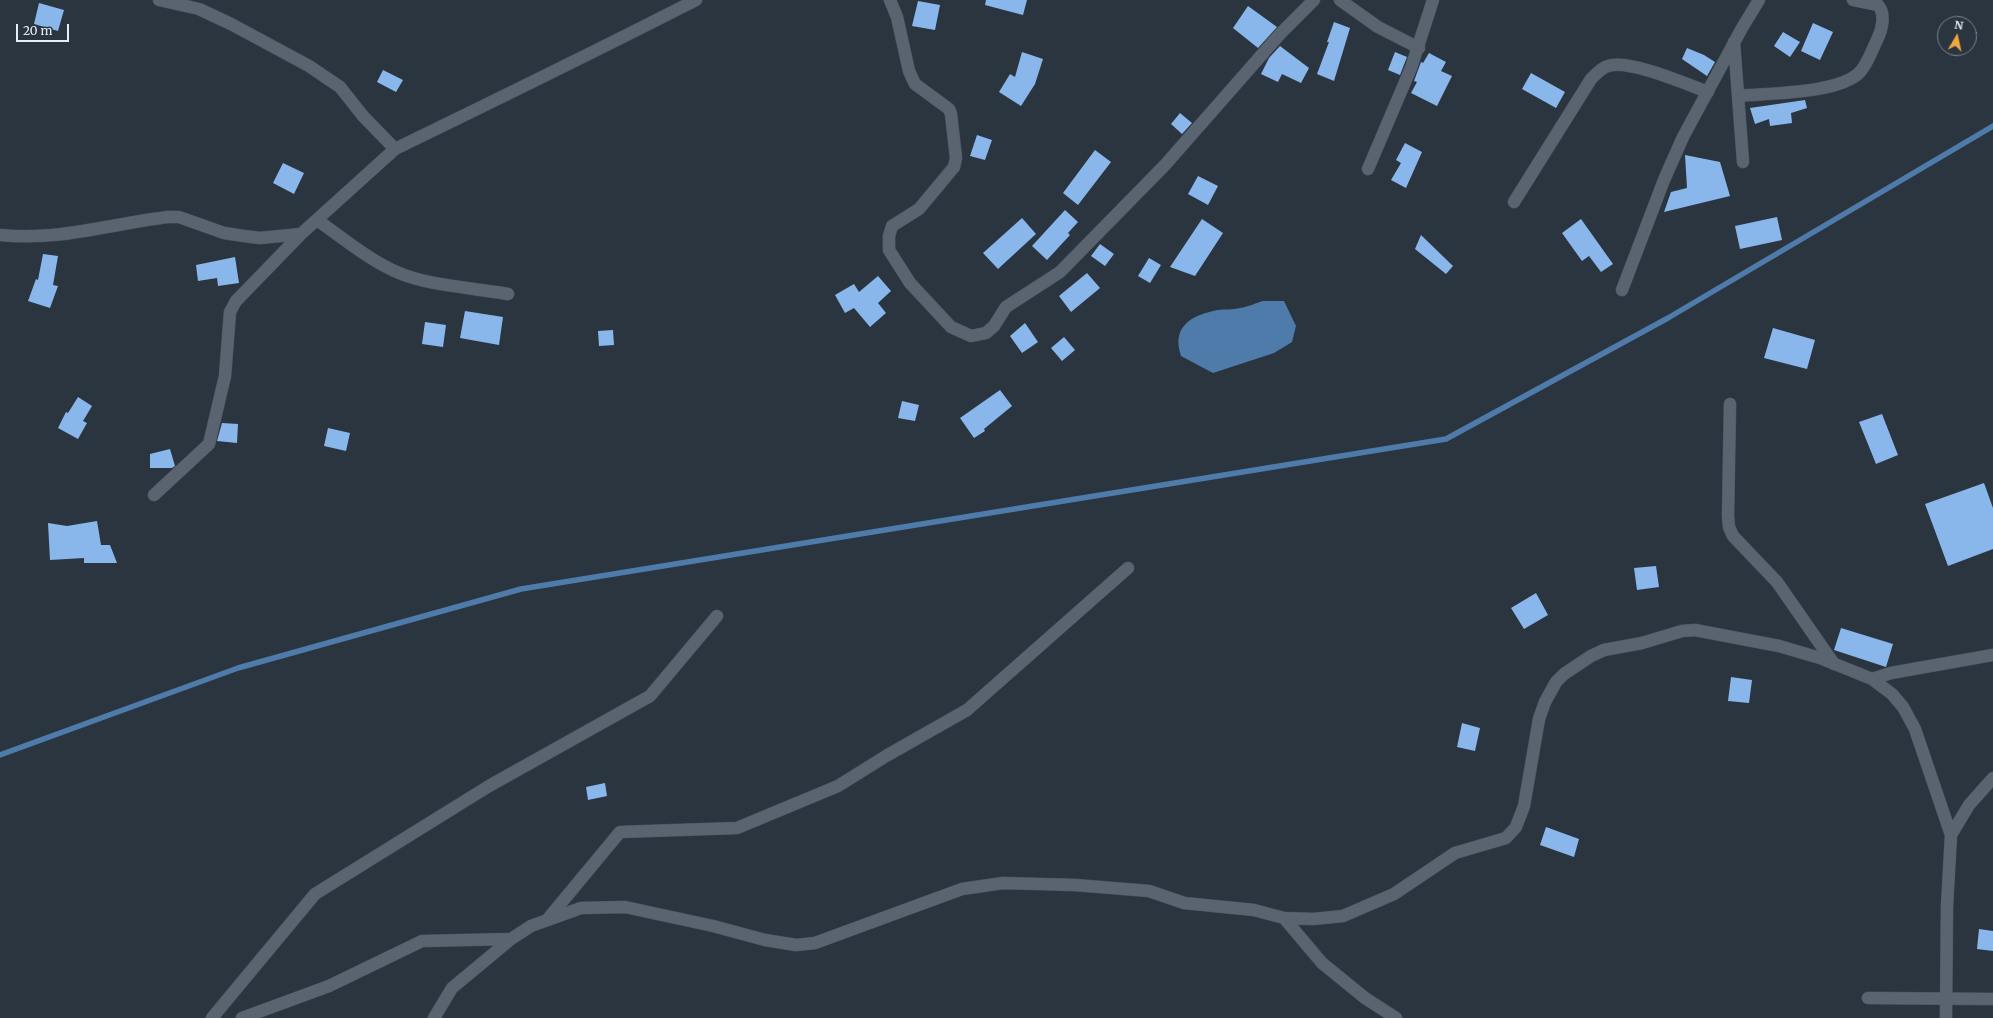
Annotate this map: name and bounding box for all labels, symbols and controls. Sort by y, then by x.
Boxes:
scale bar [18,16,71,42]
north arrow [1937,16,1977,56]
text: N [1953,18,1964,33]
text: 20 m [23,23,52,38]

